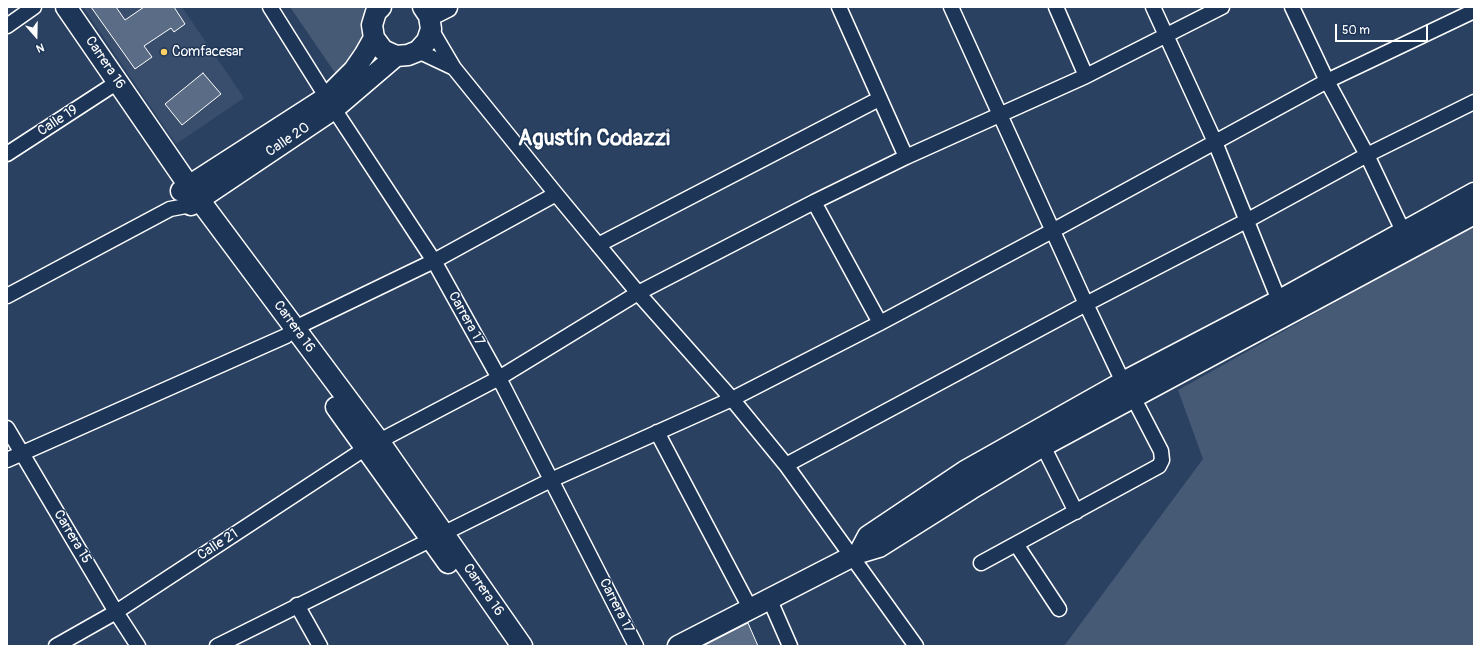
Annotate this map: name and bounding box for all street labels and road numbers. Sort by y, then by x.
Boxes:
street label: Carrera 16 [81,33,129,93]
street label: Calle 19 [35,102,81,140]
street label: Calle 20 [263,119,313,161]
street label: Carrera 17 [444,289,488,349]
street label: Carrera 16 [270,298,318,356]
street label: Carrera 15 [50,507,94,567]
street label: Calle 21 [195,526,241,564]
street label: Carrera 16 [459,561,507,619]
street label: Carrera 17 [595,576,637,636]

